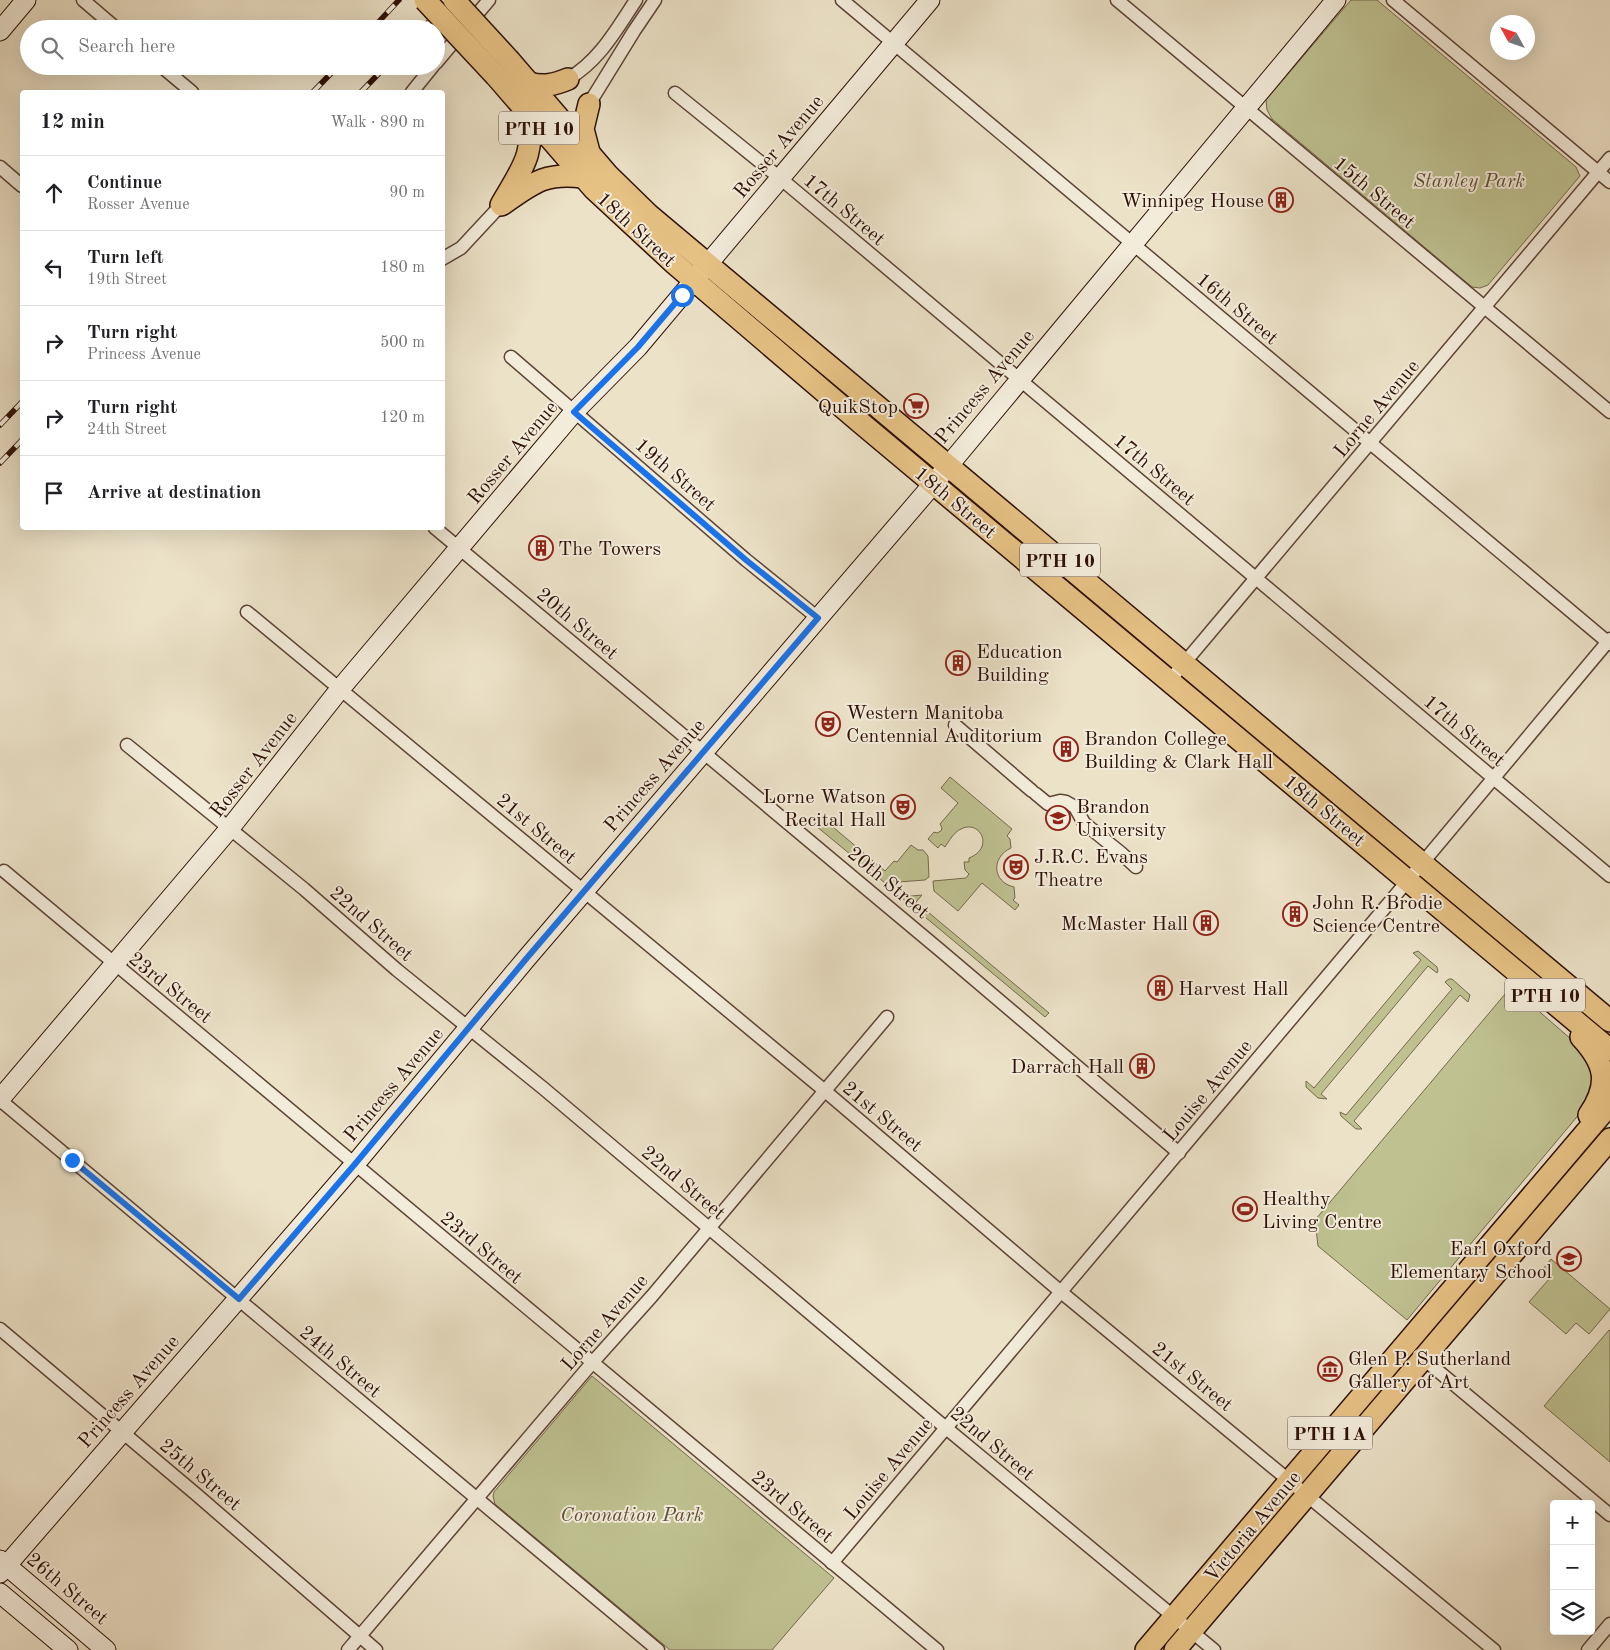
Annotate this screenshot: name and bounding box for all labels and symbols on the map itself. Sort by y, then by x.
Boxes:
north arrow [1490,15,1535,60]
street label: Rosser Avenue [731,92,828,203]
road number: PTH 10 [499,112,579,144]
street label: 15th Street [1329,154,1418,233]
street label: 17th Street [799,171,888,250]
park label: Stanley Park [1413,172,1525,192]
building icon: Winnipeg House [1268,187,1294,213]
street label: 18th Street [592,189,679,272]
place label: Winnipeg House [1121,192,1264,212]
street label: 16th Street [1192,270,1281,349]
route start [671,284,694,307]
street label: Princess Avenue [932,326,1039,448]
street label: Lorne Avenue [1331,357,1424,462]
supermarket icon: QuikStop [903,393,929,419]
street label: Rosser Avenue [465,398,562,509]
place label: QuikStop [818,398,898,418]
street label: 17th Street [1109,431,1198,510]
street label: 19th Street [631,435,719,516]
street label: 18th Street [910,464,999,543]
building icon: The Towers [528,535,554,561]
place label: The Towers [558,540,661,560]
road number: PTH 10 [1020,544,1100,576]
street label: 20th Street [532,585,621,664]
place label: Education Building [976,643,1063,686]
building icon: Education Building [945,650,971,676]
street label: 17th Street [1419,692,1508,771]
place label: Western Manitoba Centennial Auditorium [846,704,1042,747]
street label: Rosser Avenue [207,709,302,822]
theatre icon: Western Manitoba Centennial Auditorium [815,711,841,737]
street label: Princess Avenue [601,716,710,837]
place label: Brandon College Building & Clark Hall [1084,730,1273,773]
building icon: Brandon College Building & Clark Hall [1053,736,1079,762]
street label: 18th Street [1279,772,1368,851]
place label: Lorne Watson Recital Hall [763,788,886,831]
street label: 21st Street [492,791,579,869]
theatre icon: Lorne Watson Recital Hall [890,794,916,820]
place label: Brandon University [1076,798,1167,841]
school or university icon: Brandon University [1045,805,1071,831]
street label: 20th Street [843,844,932,923]
place label: J.R.C. Evans Theatre [1034,848,1148,891]
theatre icon: J.R.C. Evans Theatre [1003,854,1029,880]
street label: 22nd Street [325,883,416,966]
place label: John R. Brodie Science Centre [1312,894,1442,937]
building icon: John R. Brodie Science Centre [1282,901,1308,927]
building icon: McMaster Hall [1193,910,1219,936]
place label: McMaster Hall [1061,915,1188,935]
street label: 23rd Street [124,949,215,1028]
building icon: Harvest Hall [1147,975,1173,1001]
road number: PTH 10 [1505,978,1585,1012]
place label: Harvest Hall [1178,980,1288,1000]
street label: Princess Avenue [341,1024,448,1146]
street label: Louise Avenue [1160,1036,1257,1146]
building icon: Darrach Hall [1129,1053,1155,1079]
place label: Darrach Hall [1011,1058,1124,1078]
street label: 21st Street [838,1079,925,1157]
street label: 22nd Street [637,1143,729,1224]
route end [61,1149,84,1172]
place label: Healthy Living Centre [1262,1190,1382,1233]
sports icon: Healthy Living Centre [1232,1196,1258,1222]
street label: 23rd Street [436,1209,526,1288]
place label: Earl Oxford Elementary School [1389,1240,1552,1283]
school or university icon: Earl Oxford Elementary School [1556,1246,1582,1272]
street label: Lorne Avenue [558,1271,653,1375]
street label: 24th Street [295,1323,384,1402]
street label: Princess Avenue [75,1332,184,1453]
street label: 21st Street [1148,1339,1236,1416]
place label: Glen P. Sutherland Gallery of Art [1348,1350,1511,1393]
museum icon: Glen P. Sutherland Gallery of Art [1317,1356,1343,1382]
street label: 22nd Street [946,1404,1038,1485]
street label: Louise Avenue [841,1414,938,1524]
road number: PTH 1A [1288,1416,1372,1450]
street label: 25th Street [155,1436,244,1515]
street label: 23rd Street [747,1468,837,1547]
street label: Victoria Avenue [1201,1468,1306,1587]
park label: Coronation Park [560,1506,704,1526]
street label: 26th Street [22,1550,111,1629]

